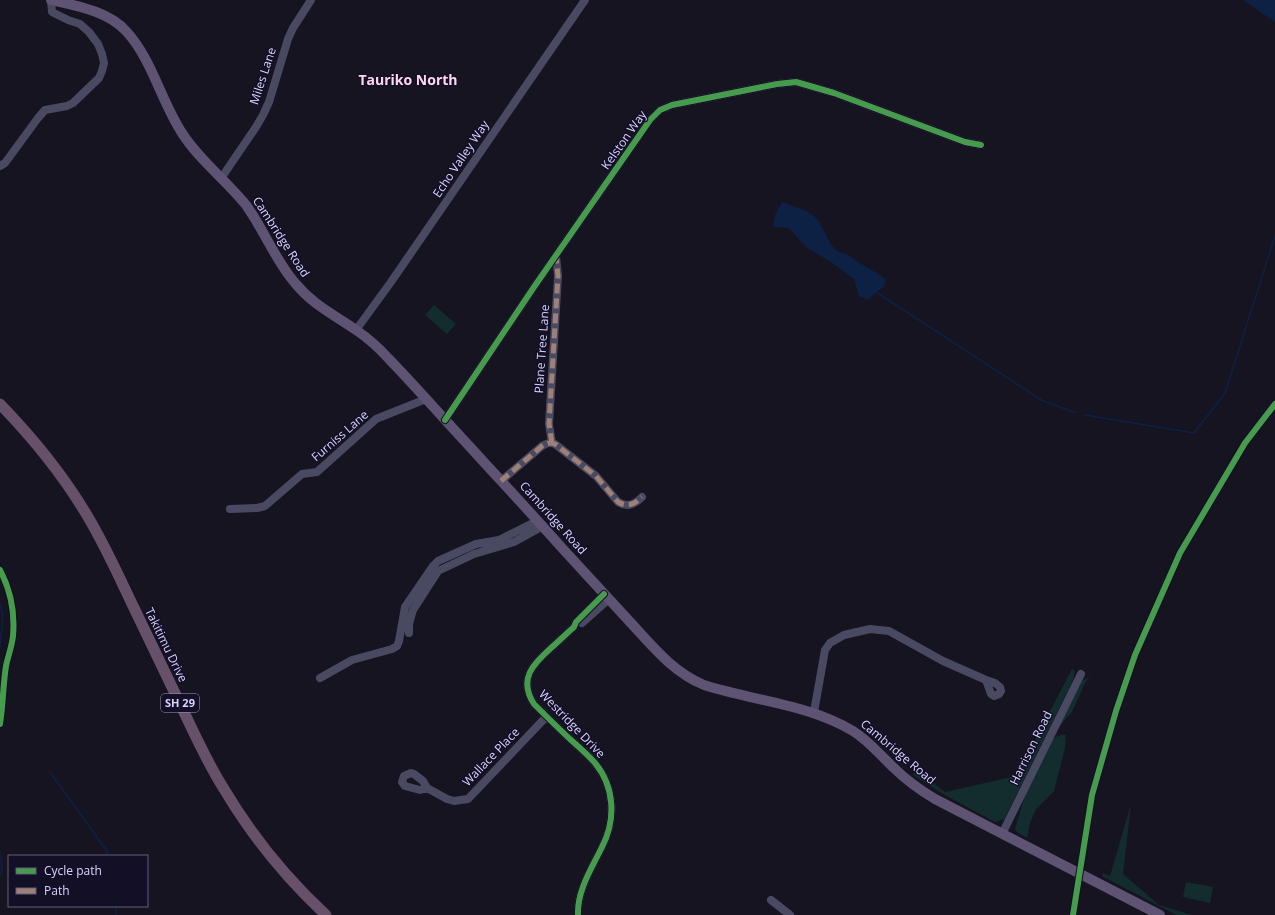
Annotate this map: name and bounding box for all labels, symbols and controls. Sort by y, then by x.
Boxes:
street label: Miles Lane [245,45,280,107]
district label: Tauriko North [358,70,458,89]
street label: Kelston Way [597,106,651,173]
street label: Echo Valley Way [428,116,493,201]
street label: Cambridge Road [249,193,314,280]
street label: Plane Tree Lane [530,304,553,394]
street label: Furniss Lane [308,406,372,465]
street label: Cambridge Road [516,477,591,558]
street label: Takitimu Drive [141,605,192,685]
street label: Westridge Drive [535,686,610,762]
road number: SH 29 [161,694,199,712]
street label: Harrison Road [1005,708,1056,788]
street label: Cambridge Road [857,715,939,788]
street label: Wallace Place [458,723,523,790]
legend [8,855,148,907]
text: Cycle path [44,862,102,879]
text: Path [44,882,70,899]

